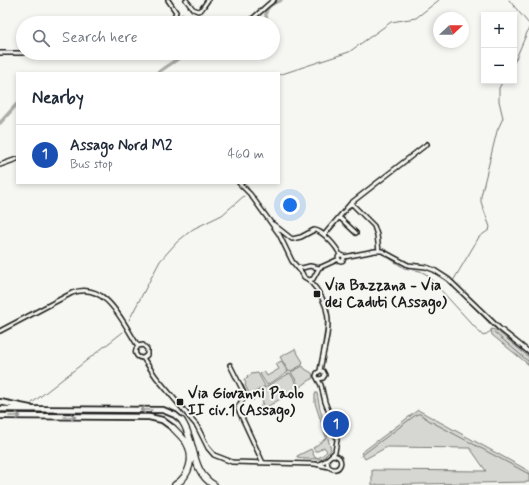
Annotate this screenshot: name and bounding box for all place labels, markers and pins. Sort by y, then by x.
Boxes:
place label: Via Bazzana - Via dei Caduti (Assago) [325,276,448,315]
marker: Via Bazzana - Via dei Caduti (Assago) [312,289,322,299]
place label: Via Giovanni Paolo II civ.1 (Assago) [188,384,304,423]
marker: Via Giovanni Paolo II civ.1 (Assago) [175,397,185,407]
pin: 1 [323,409,349,439]

